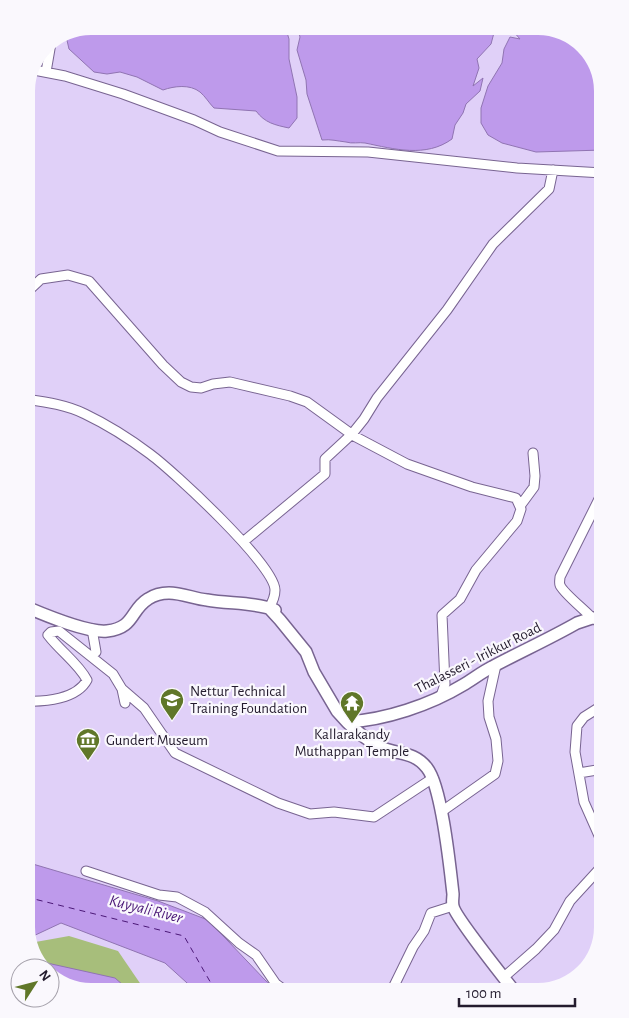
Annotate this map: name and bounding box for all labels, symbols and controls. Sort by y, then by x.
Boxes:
street label: Thalasseri - Irikkur Road [413,620,544,696]
place label: Nettur Technical Training Foundation [190,684,307,716]
school or university icon: Nettur Technical Training Foundation [159,687,185,721]
temple icon: Kallarakandy Muthappan Temple [339,690,365,724]
museum icon: Gundert Museum [75,727,101,761]
place label: Kallarakandy Muthappan Temple [295,727,409,759]
place label: Gundert Museum [106,733,208,748]
water label: Kuyyali River [108,892,185,926]
north arrow [10,958,60,1008]
text: N [36,968,53,984]
scale bar [459,976,575,1008]
text: 100 m [466,986,501,1001]

